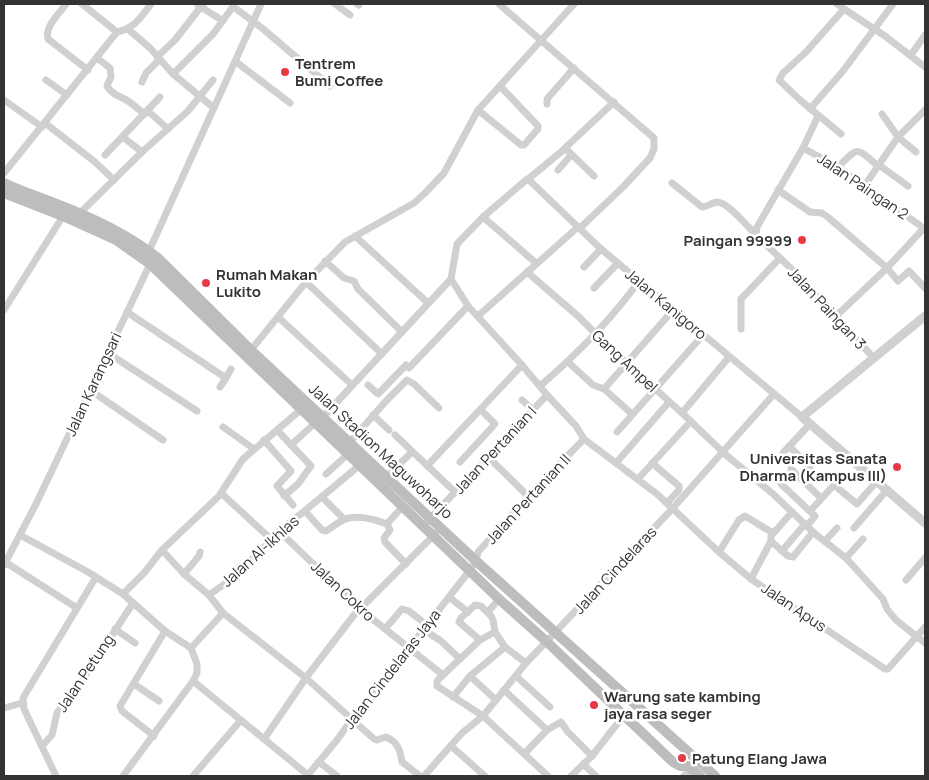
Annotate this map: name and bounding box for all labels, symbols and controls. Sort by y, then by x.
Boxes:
place label: Tentrem Bumi Coffee [295,53,383,91]
marker: Tentrem Bumi Coffee [279,66,291,78]
street label: Jalan Paingan 2 [813,148,913,224]
place label: Paingan 99999 [684,230,792,251]
marker: Paingan 99999 [796,234,808,246]
street label: Jalan Paingan 3 [783,262,871,354]
place label: Rumah Makan Lukito [216,264,317,302]
street label: Jalan Kanigoro [621,264,711,344]
marker: Rumah Makan Lukito [200,277,212,289]
street label: Gang Ampel [587,325,663,397]
street label: Jalan Karangsari [60,329,126,439]
street label: Jalan Stadion Maguwoharjo [304,379,458,524]
street label: Jalan Pertanian I [449,402,541,498]
place label: Universitas Sanata Dharma (Kampus III) [740,448,887,486]
street label: Jalan Pertanian II [481,449,575,549]
marker: Universitas Sanata Dharma (Kampus III) [891,461,903,473]
street label: Jalan Al-Ikhlas [217,510,303,592]
street label: Jalan Cindelaras [569,521,661,618]
street label: Jalan Cokro [307,556,380,626]
street label: Jalan Apus [757,578,831,637]
street label: Jalan Cindelaras Jaya [339,605,445,733]
street label: Jalan Petung [51,630,119,716]
place label: Warung sate kambing jaya rasa seger [603,686,761,724]
marker: Warung sate kambing jaya rasa seger [588,699,600,711]
place label: Patung Elang Jawa [692,748,827,769]
marker: Patung Elang Jawa [676,752,688,764]

